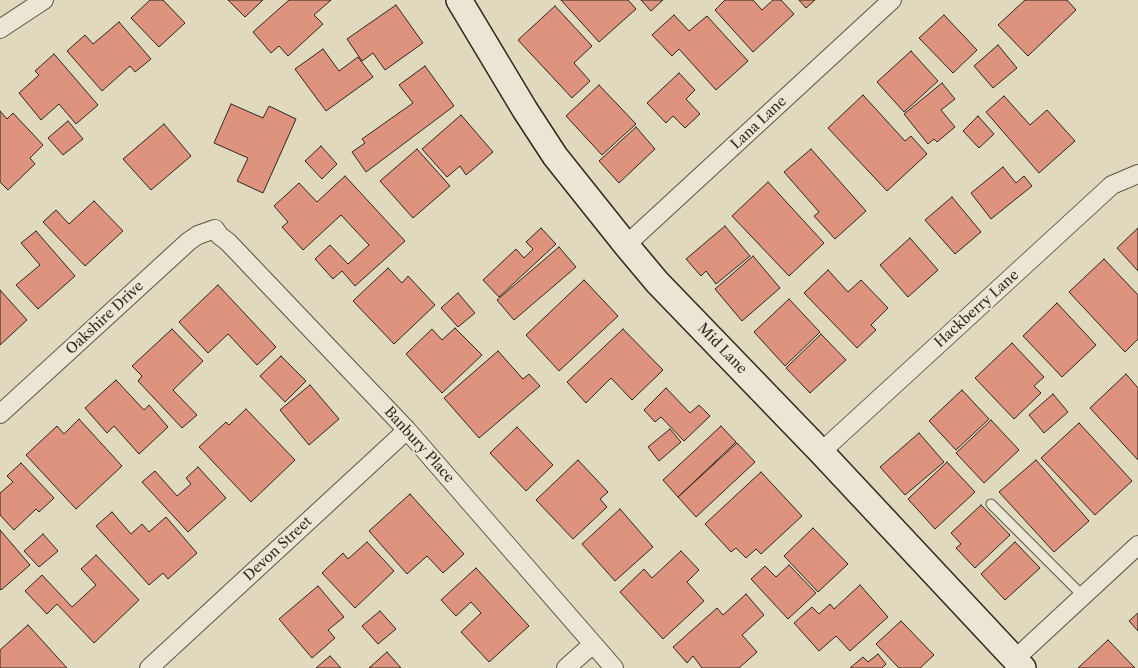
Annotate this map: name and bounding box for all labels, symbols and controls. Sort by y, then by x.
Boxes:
street label: Lana Lane [728,93,790,153]
street label: Hackberry Lane [931,267,1023,351]
street label: Oakshire Drive [63,278,147,358]
street label: Mid Lane [694,320,750,378]
street label: Banbury Place [381,404,457,486]
street label: Devon Street [241,513,315,585]

